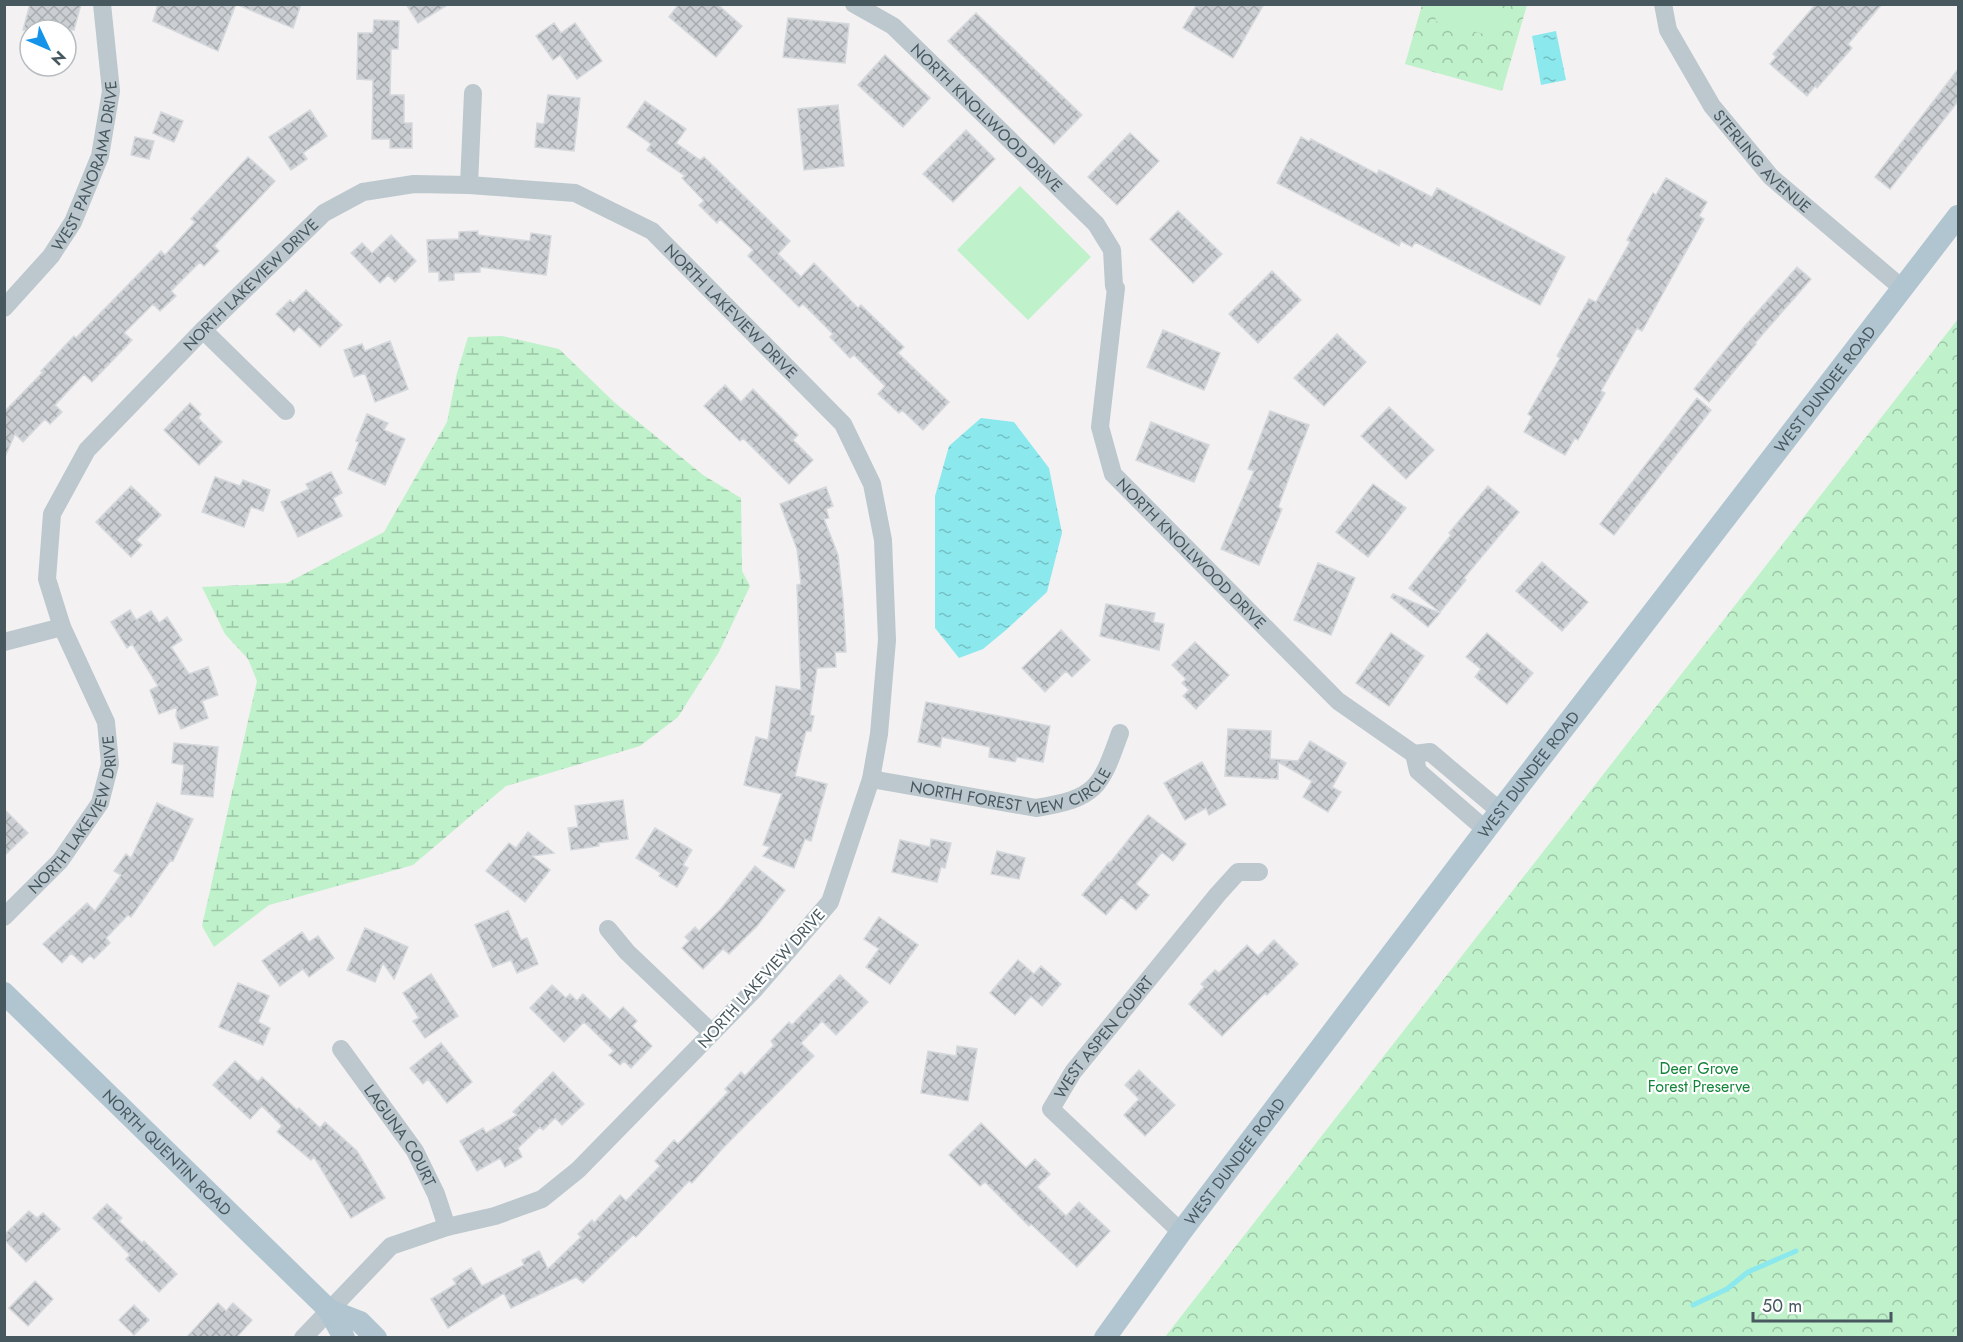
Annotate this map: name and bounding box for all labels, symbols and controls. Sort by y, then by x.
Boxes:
north arrow [18,18,78,78]
street label: NORTH KNOLLWOOD DRIVE [905,38,1068,198]
text: N [46,46,71,71]
street label: WEST PANORAMA DRIVE [46,80,123,256]
street label: STERLING AVENUE [1708,105,1816,218]
street label: NORTH LAKEVIEW DRIVE [178,213,324,356]
street label: NORTH LAKEVIEW DRIVE [659,239,803,384]
street label: WEST DUNDEE ROAD [1769,321,1882,458]
street label: NORTH KNOLLWOOD DRIVE [1111,473,1271,634]
street label: WEST DUNDEE ROAD [1472,706,1585,843]
street label: NORTH LAKEVIEW DRIVE [23,734,122,899]
street label: NORTH FOREST VIEW CIRCLE [908,764,1117,820]
street label: NORTH LAKEVIEW DRIVE [692,903,830,1053]
street label: WEST ASPEN COURT [1049,971,1159,1103]
park label: Deer Grove Forest Preserve [1648,1057,1750,1098]
street label: LAGUNA COURT [358,1080,442,1191]
street label: NORTH QUENTIN ROAD [97,1084,237,1221]
street label: WEST DUNDEE ROAD [1179,1093,1291,1230]
scale bar [1753,1285,1891,1323]
text: 50 m [1762,1293,1802,1319]

